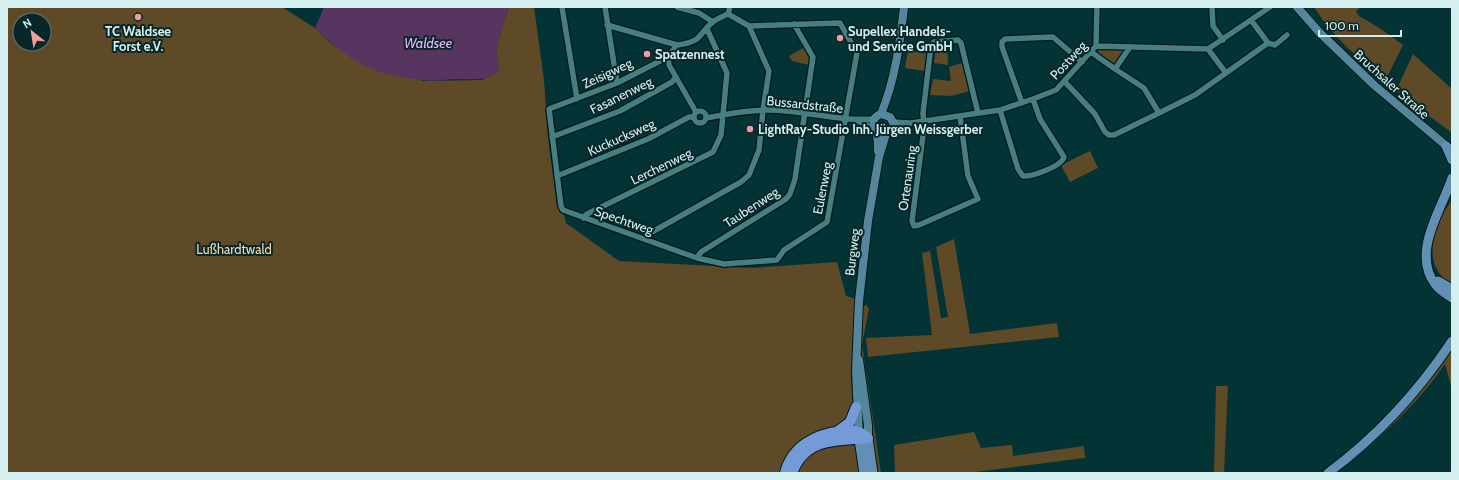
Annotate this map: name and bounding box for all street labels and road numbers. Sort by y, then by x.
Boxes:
street label: Postweg [1046,37,1090,83]
street label: Bruchsaler Straße [1351,46,1433,122]
street label: Zeisigweg [579,54,635,92]
street label: Fasanenweg [587,73,655,117]
street label: Bussardstraße [766,92,844,116]
street label: Kuckucksweg [585,115,658,159]
street label: Lerchenweg [628,144,695,188]
street label: Ortenauring [894,144,920,212]
street label: Eulenweg [809,160,835,216]
street label: Taubenweg [720,183,782,231]
street label: Spechtweg [592,202,656,238]
street label: Burgweg [841,227,863,277]

